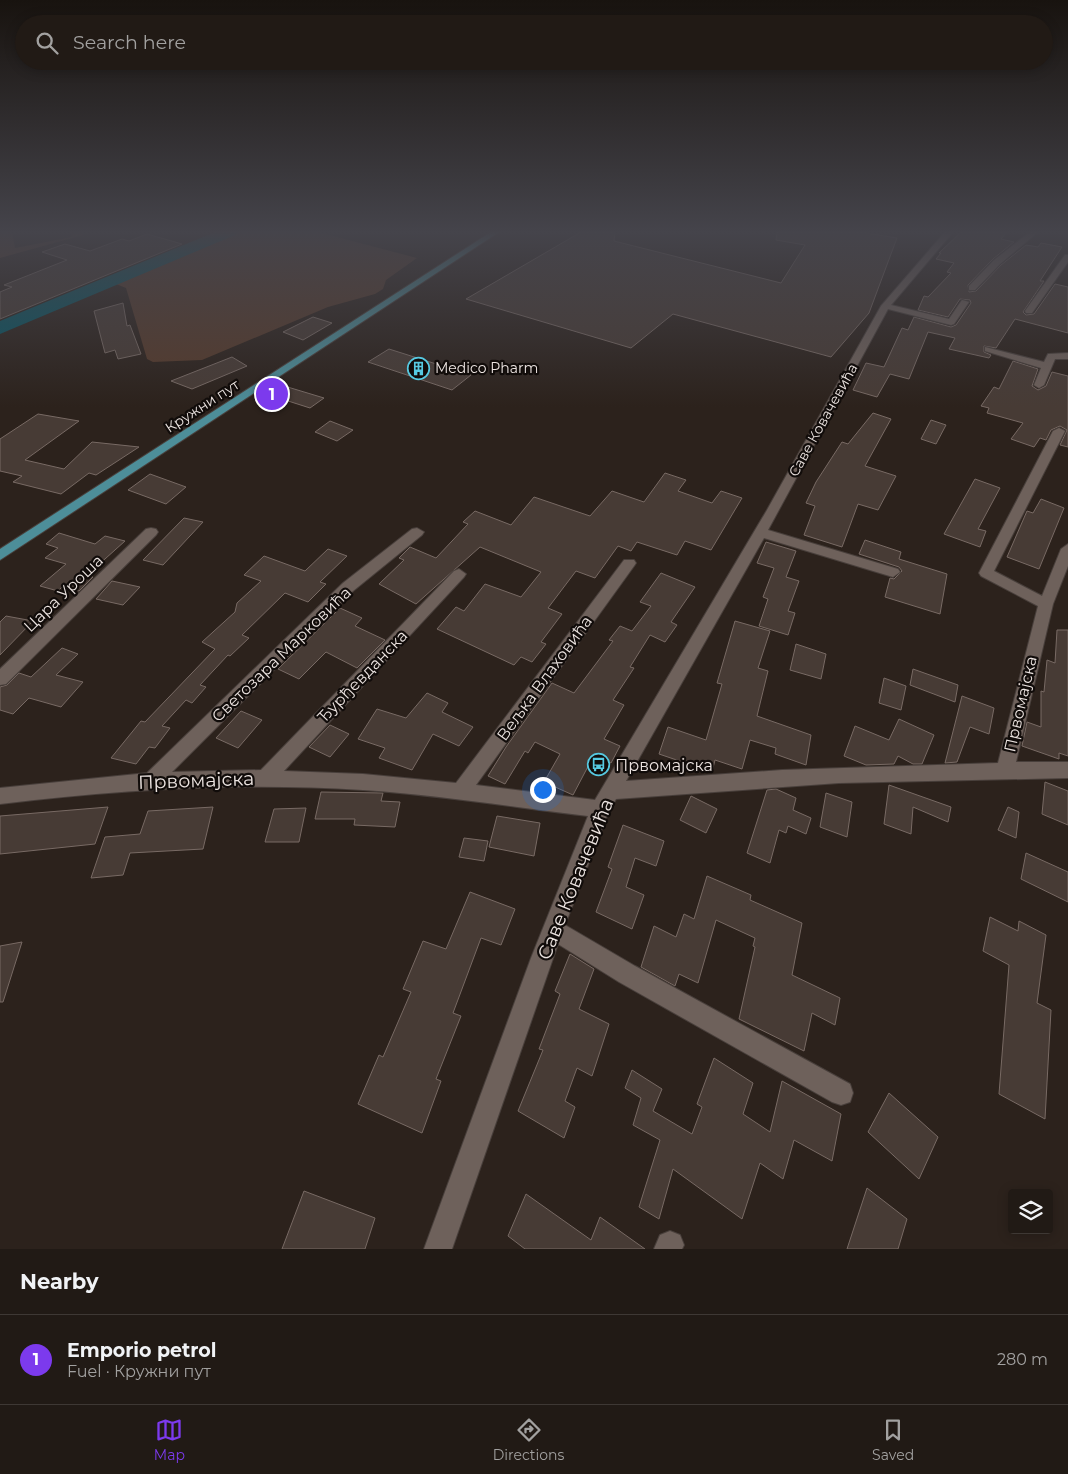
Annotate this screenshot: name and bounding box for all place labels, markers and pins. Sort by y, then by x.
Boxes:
building icon: Medico Pharm [407,356,431,380]
place label: Medico Pharm [435,359,538,377]
pin: 1 [256,375,288,413]
bus stop icon: Првомајска [587,753,611,777]
place label: Првомајска [615,756,713,775]

